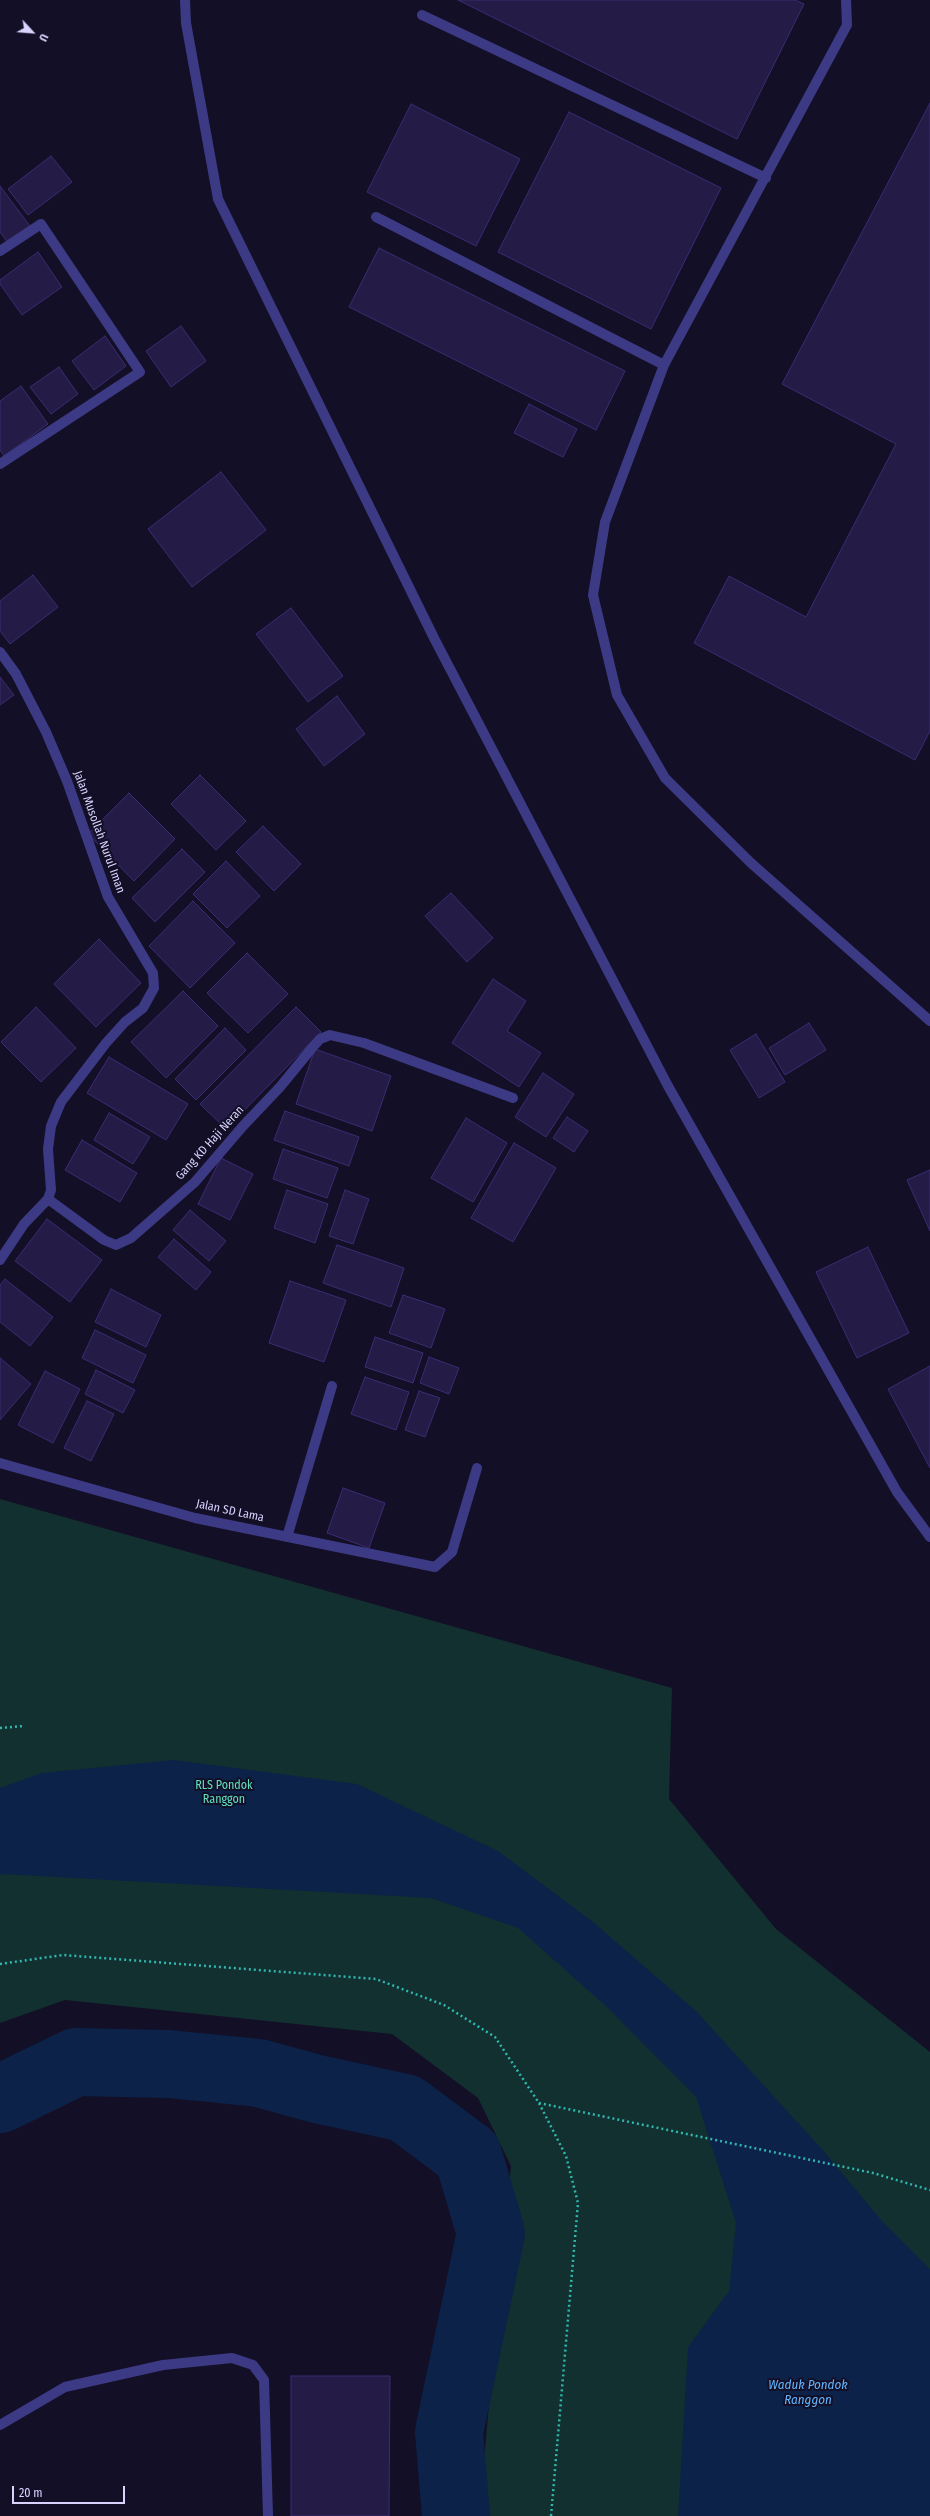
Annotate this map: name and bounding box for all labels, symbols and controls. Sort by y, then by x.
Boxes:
north arrow [12,12,52,52]
text: U [36,32,50,43]
street label: Jalan Musollah Nurul Iman [70,769,128,895]
street label: Gang KD Haji Neran [173,1103,247,1183]
street label: Jalan SD Lama [195,1497,265,1525]
park label: RLS Pondok Ranggon [195,1779,253,1807]
water label: Waduk Pondok Ranggon [768,2377,848,2408]
scale bar [14,2478,127,2504]
text: 20 m [19,2486,43,2500]

